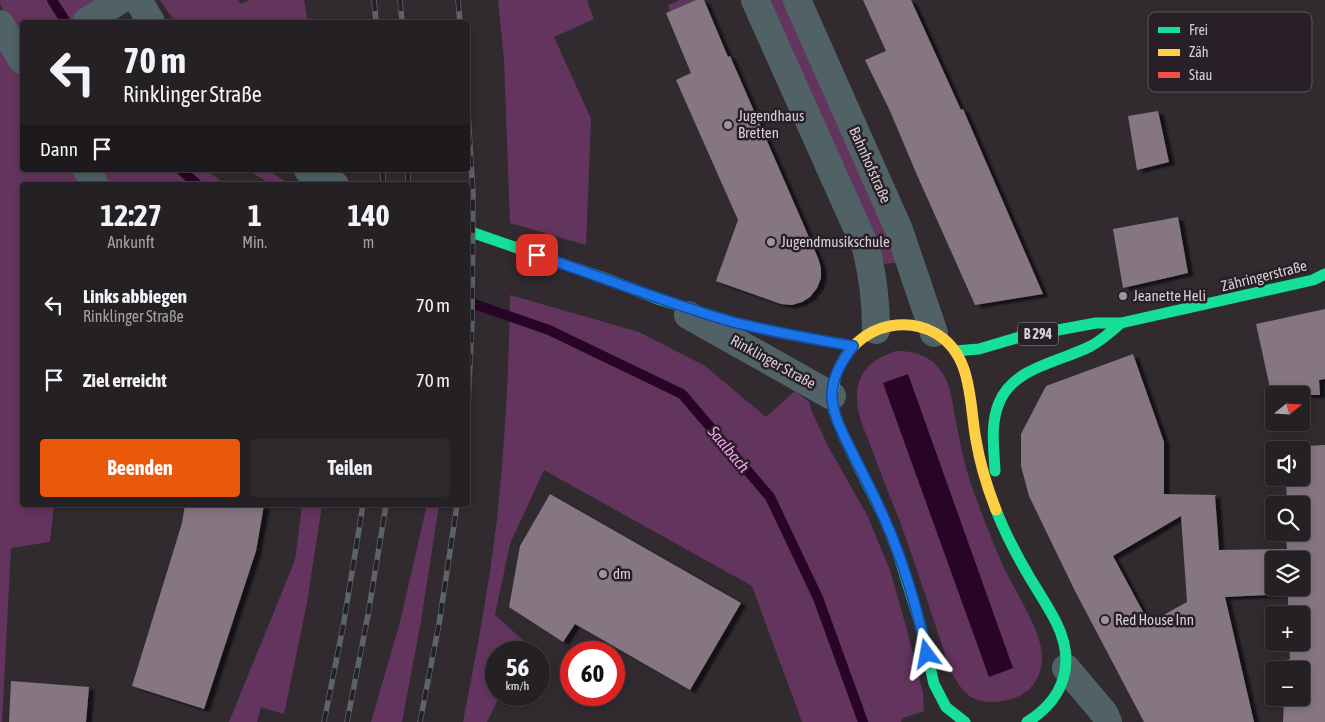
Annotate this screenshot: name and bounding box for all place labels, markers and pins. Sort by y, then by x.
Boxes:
place label: Jugendhaus Bretten [738,107,804,141]
marker: Jugendhaus Bretten [722,119,734,131]
place label: Jugendmusikschule [781,233,890,250]
pin [516,234,558,276]
marker: Jugendmusikschule [765,236,777,248]
place label: Jeanette Heli [1133,287,1206,304]
marker: Jeanette Heli [1117,290,1129,302]
place label: dm [613,565,631,582]
marker: dm [597,568,609,580]
place label: Red House Inn [1115,611,1194,628]
marker: Red House Inn [1099,614,1111,626]

